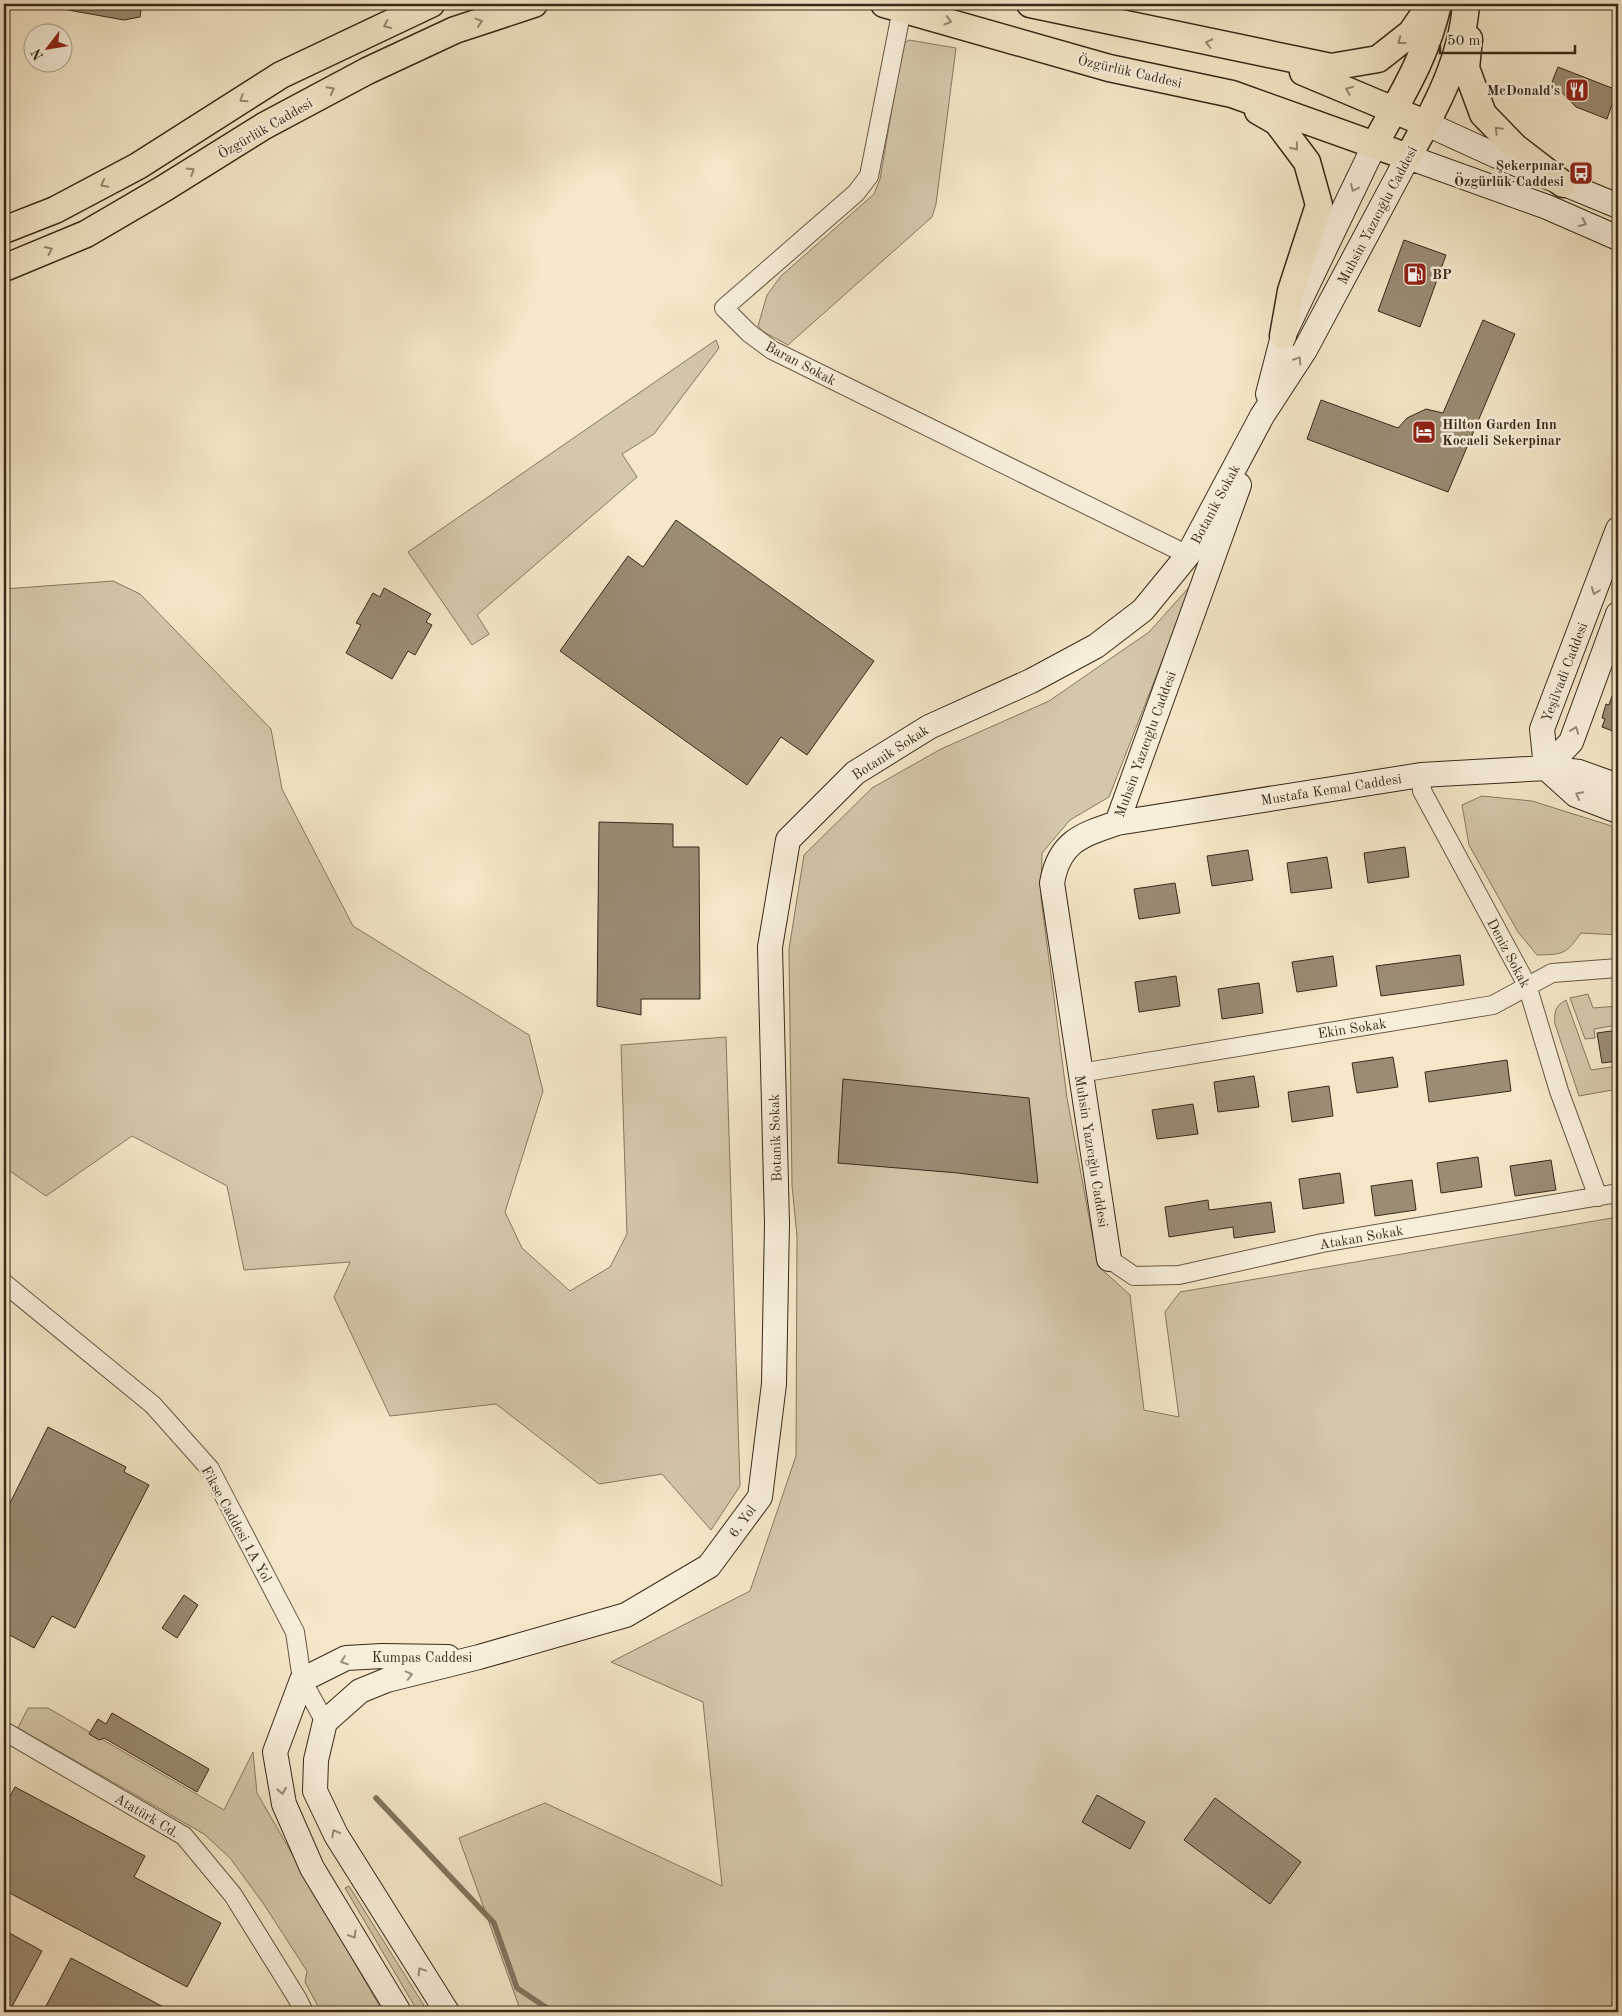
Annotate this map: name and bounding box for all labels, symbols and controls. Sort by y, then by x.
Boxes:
one-way arrow [944,15,953,26]
one-way arrow [474,17,482,27]
one-way arrow [383,18,392,29]
north arrow [22,22,72,72]
scale bar [1440,22,1574,54]
text: 50 m [1447,34,1481,49]
one-way arrow [1397,36,1406,45]
one-way arrow [1204,38,1213,49]
text: N [29,46,46,62]
street label: Özgürlük Caddesi [1076,50,1184,91]
restaurant icon: McDonald's [1564,77,1590,103]
place label: McDonald's [1487,84,1560,98]
one-way arrow [326,86,335,96]
one-way arrow [1345,86,1354,96]
street label: Özgürlük Caddesi [214,93,315,162]
one-way arrow [239,93,248,103]
one-way arrow [1495,127,1504,136]
one-way arrow [1290,141,1298,150]
street label: Muhsin Yazıcığlu Caddesi [1336,144,1420,287]
place label: Şekerpınar Özgürlük Caddesi [1454,159,1564,189]
bus stop icon: Şekerpınar Özgürlük Caddesi [1568,160,1594,186]
one-way arrow [186,168,195,178]
one-way arrow [100,178,109,188]
one-way arrow [1350,183,1360,192]
one-way arrow [1578,216,1587,227]
one-way arrow [44,245,53,256]
fuel station icon: BP [1402,261,1428,287]
place label: BP [1432,268,1452,282]
street label: Baran Sokak [763,339,838,388]
one-way arrow [1292,356,1301,366]
place label: Hilton Garden Inn Kocaeli Sekerpinar [1442,418,1561,448]
hotel icon: Hilton Garden Inn Kocaeli Sekerpinar [1411,419,1437,445]
street label: Botanik Sokak [1189,462,1243,547]
one-way arrow [1590,586,1601,595]
street label: Yeşilvadi Caddesi [1540,620,1590,724]
street label: Muhsin Yazıcığlu Caddesi [1113,669,1179,819]
street label: Botanik Sokak [850,723,931,783]
one-way arrow [1569,726,1579,735]
street label: Mustafa Kemal Caddesi [1260,772,1403,808]
one-way arrow [1575,791,1584,801]
street label: Deniz Sokak [1484,917,1532,990]
street label: Ekin Sokak [1317,1017,1387,1041]
street label: Muhsin Yazıcığlu Caddesi [1072,1074,1110,1229]
street label: Botanik Sokak [767,1094,785,1182]
street label: Atakan Sokak [1318,1224,1404,1252]
street label: Fikse Caddesi 1A Yol [198,1464,274,1585]
street label: 6. Yol [727,1503,759,1540]
street label: Kumpas Caddesi [372,1651,472,1665]
one-way arrow [340,1655,349,1665]
one-way arrow [404,1670,413,1681]
one-way arrow [276,1786,286,1795]
street label: Atatürk Cd. [112,1791,181,1841]
one-way arrow [331,1829,341,1838]
one-way arrow [347,1930,357,1939]
one-way arrow [418,1967,427,1977]

